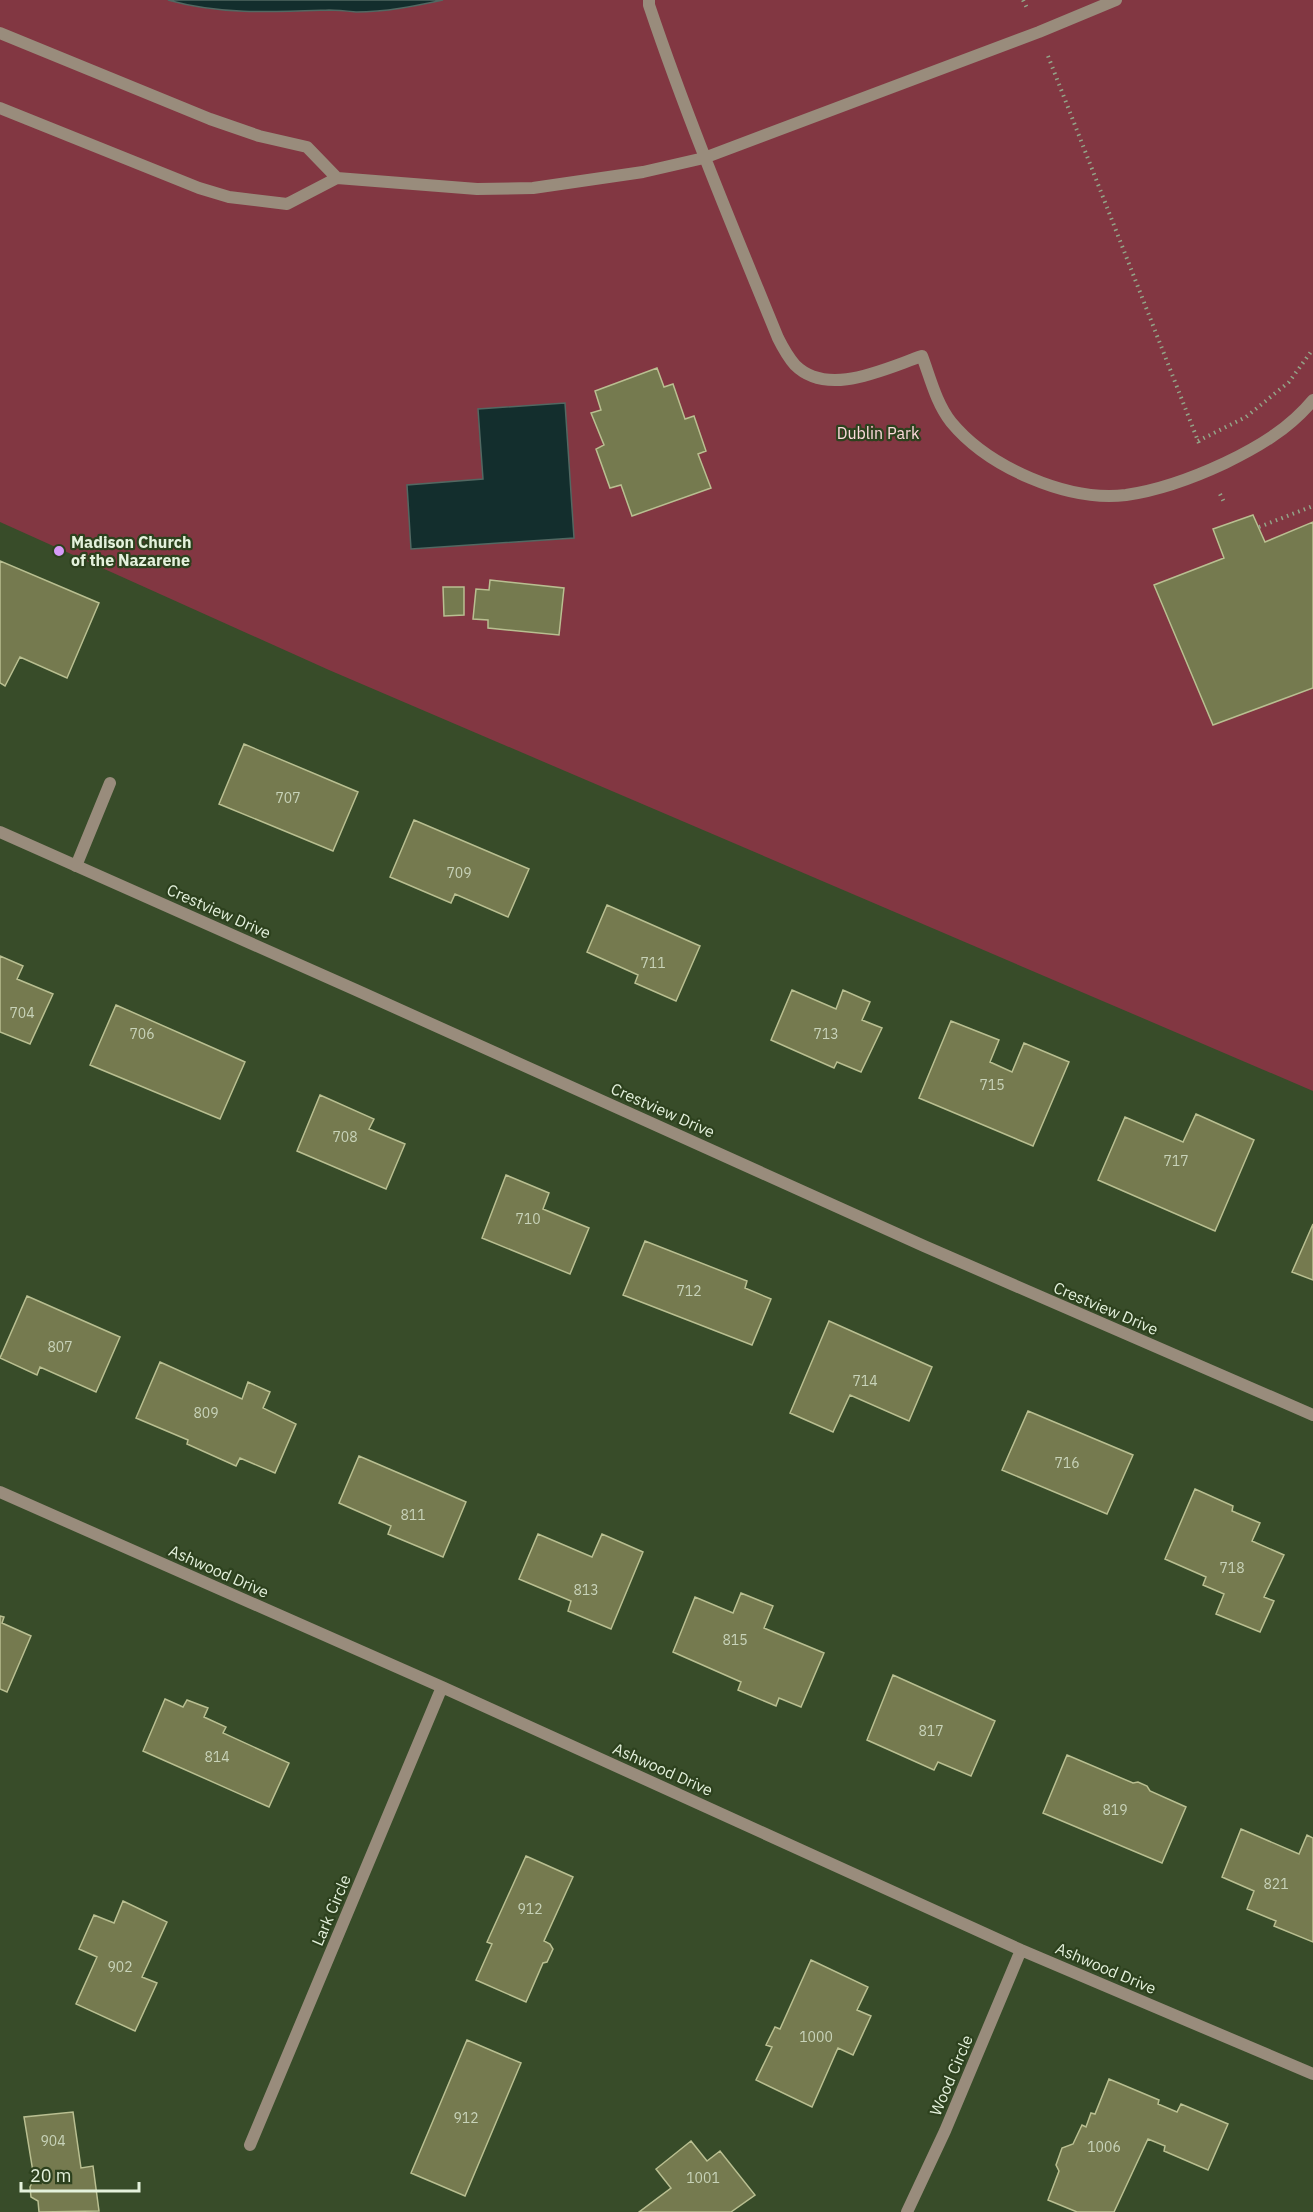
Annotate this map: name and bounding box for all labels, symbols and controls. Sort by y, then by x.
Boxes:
park label: Dublin Park [837,423,920,443]
place label: Madison Church of the Nazarene [71,532,192,570]
marker: Madison Church of the Nazarene [52,544,66,558]
house number: 707 [275,789,301,807]
house number: 709 [446,864,472,882]
street label: Crestview Drive [164,879,274,943]
house number: 711 [640,954,666,972]
house number: 704 [9,1004,35,1022]
house number: 706 [129,1025,155,1043]
house number: 713 [813,1025,839,1043]
house number: 715 [979,1076,1005,1094]
street label: Crestview Drive [608,1078,718,1142]
house number: 708 [332,1128,358,1146]
house number: 717 [1163,1152,1189,1170]
house number: 710 [515,1210,541,1228]
street label: Crestview Drive [1051,1277,1161,1339]
house number: 712 [676,1282,702,1300]
house number: 807 [47,1338,73,1356]
house number: 714 [852,1372,878,1390]
house number: 809 [193,1404,219,1422]
house number: 716 [1054,1454,1080,1472]
house number: 811 [400,1506,426,1524]
street label: Ashwood Drive [166,1540,272,1602]
house number: 718 [1219,1559,1245,1577]
house number: 813 [573,1581,599,1599]
house number: 815 [722,1631,748,1649]
house number: 817 [918,1722,944,1740]
street label: Ashwood Drive [610,1738,716,1800]
house number: 814 [204,1748,230,1766]
house number: 819 [1102,1801,1128,1819]
street label: Lark Circle [307,1871,355,1949]
house number: 821 [1263,1875,1289,1893]
house number: 912 [517,1900,543,1918]
street label: Ashwood Drive [1053,1938,1160,1998]
house number: 902 [107,1958,133,1976]
house number: 1000 [799,2028,833,2046]
street label: Wood Circle [925,2031,977,2118]
house number: 912 [453,2109,479,2127]
house number: 904 [40,2132,66,2150]
house number: 1006 [1087,2138,1121,2156]
scale bar [21,2155,140,2193]
text: 20 m [30,2164,72,2187]
house number: 1001 [686,2169,720,2187]

